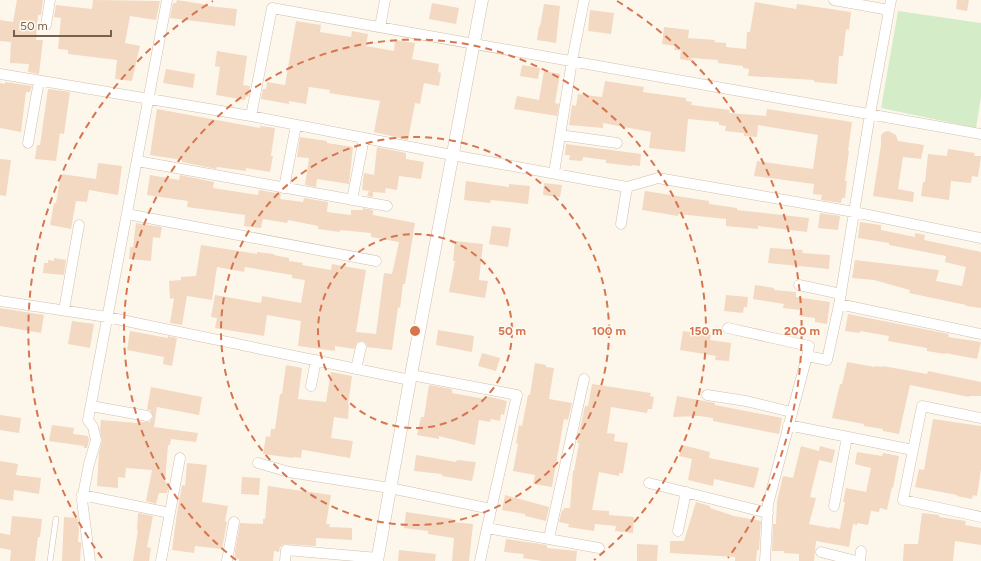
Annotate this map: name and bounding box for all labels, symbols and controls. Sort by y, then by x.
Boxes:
scale bar [14,12,111,38]
text: 50 m [20,19,48,33]
centre of rings [408,324,422,338]
text: 50 m [498,324,526,338]
text: 100 m [592,324,626,338]
text: 150 m [689,324,723,338]
text: 200 m [784,324,820,338]

